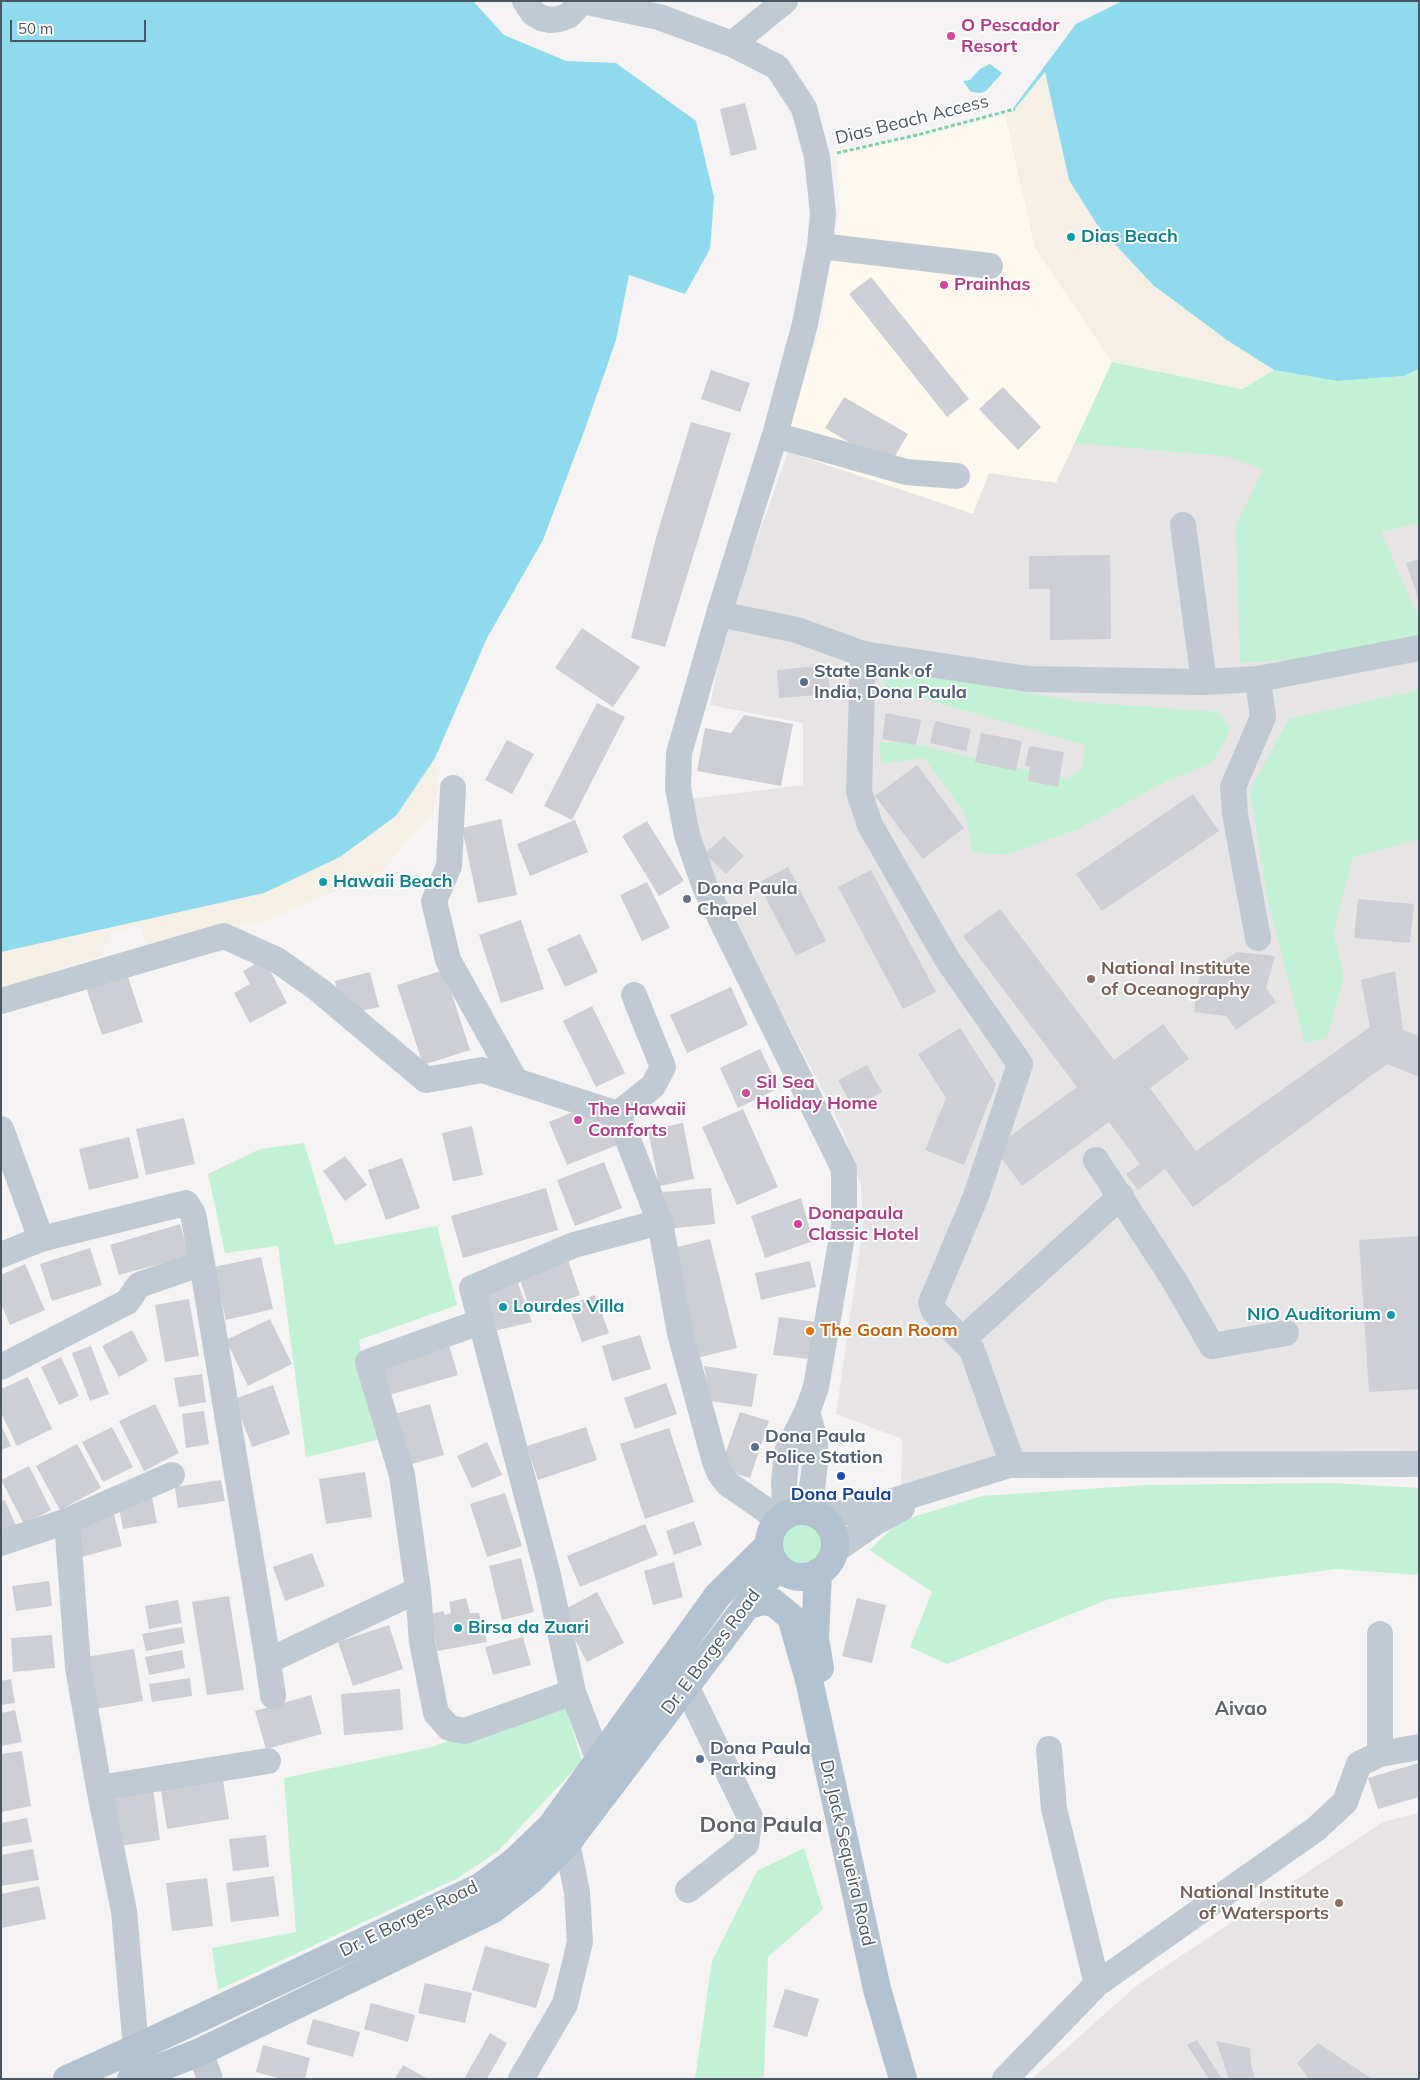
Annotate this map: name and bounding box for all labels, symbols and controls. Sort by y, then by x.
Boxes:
scale bar [12,10,149,42]
place label: O Pescador Resort [961,15,1060,58]
text: 50 m [18,19,53,38]
marker: O Pescador Resort [945,30,957,42]
street label: Dias Beach Access [833,90,991,150]
place label: Dias Beach [1081,226,1178,248]
marker: Dias Beach [1065,231,1077,243]
place label: Prainhas [954,274,1031,296]
marker: Prainhas [938,279,950,291]
place label: State Bank of India, Dona Paula [814,661,967,704]
marker: State Bank of India, Dona Paula [798,676,810,688]
place label: Hawaii Beach [333,871,453,893]
marker: Hawaii Beach [317,876,329,888]
place label: Dona Paula Chapel [697,878,798,921]
marker: Dona Paula Chapel [681,893,693,905]
place label: National Institute of Oceanography [1101,958,1250,1001]
marker: National Institute of Oceanography [1085,973,1097,985]
place label: Sil Sea Holiday Home [756,1072,878,1114]
marker: Sil Sea Holiday Home [740,1087,752,1099]
place label: The Hawaii Comforts [588,1099,686,1142]
marker: The Hawaii Comforts [572,1114,584,1126]
place label: Donapaula Classic Hotel [808,1203,919,1246]
marker: Donapaula Classic Hotel [792,1218,804,1230]
place label: Lourdes Villa [513,1296,625,1318]
marker: Lourdes Villa [497,1301,509,1313]
place label: NIO Auditorium [1247,1304,1381,1326]
marker: NIO Auditorium [1385,1309,1397,1321]
place label: The Goan Room [820,1320,958,1342]
marker: The Goan Room [804,1325,816,1337]
place label: Dona Paula Police Station [765,1426,883,1468]
marker: Dona Paula Police Station [749,1441,761,1453]
marker: Dona Paula [835,1470,847,1482]
place label: Dona Paula [791,1484,891,1506]
street label: Dr. E Borges Road [657,1585,765,1719]
place label: Birsa da Zuari [468,1617,589,1639]
marker: Birsa da Zuari [452,1622,464,1634]
district label: Aivao [1215,1698,1267,1720]
place label: Dona Paula Parking [710,1738,811,1780]
marker: Dona Paula Parking [694,1753,706,1765]
street label: Dr. Jack Sequeira Road [815,1758,879,1948]
district label: Dona Paula [699,1812,823,1838]
street label: Dr. E Borges Road [336,1876,482,1962]
place label: National Institute of Watersports [1180,1882,1329,1925]
marker: National Institute of Watersports [1333,1897,1345,1909]

